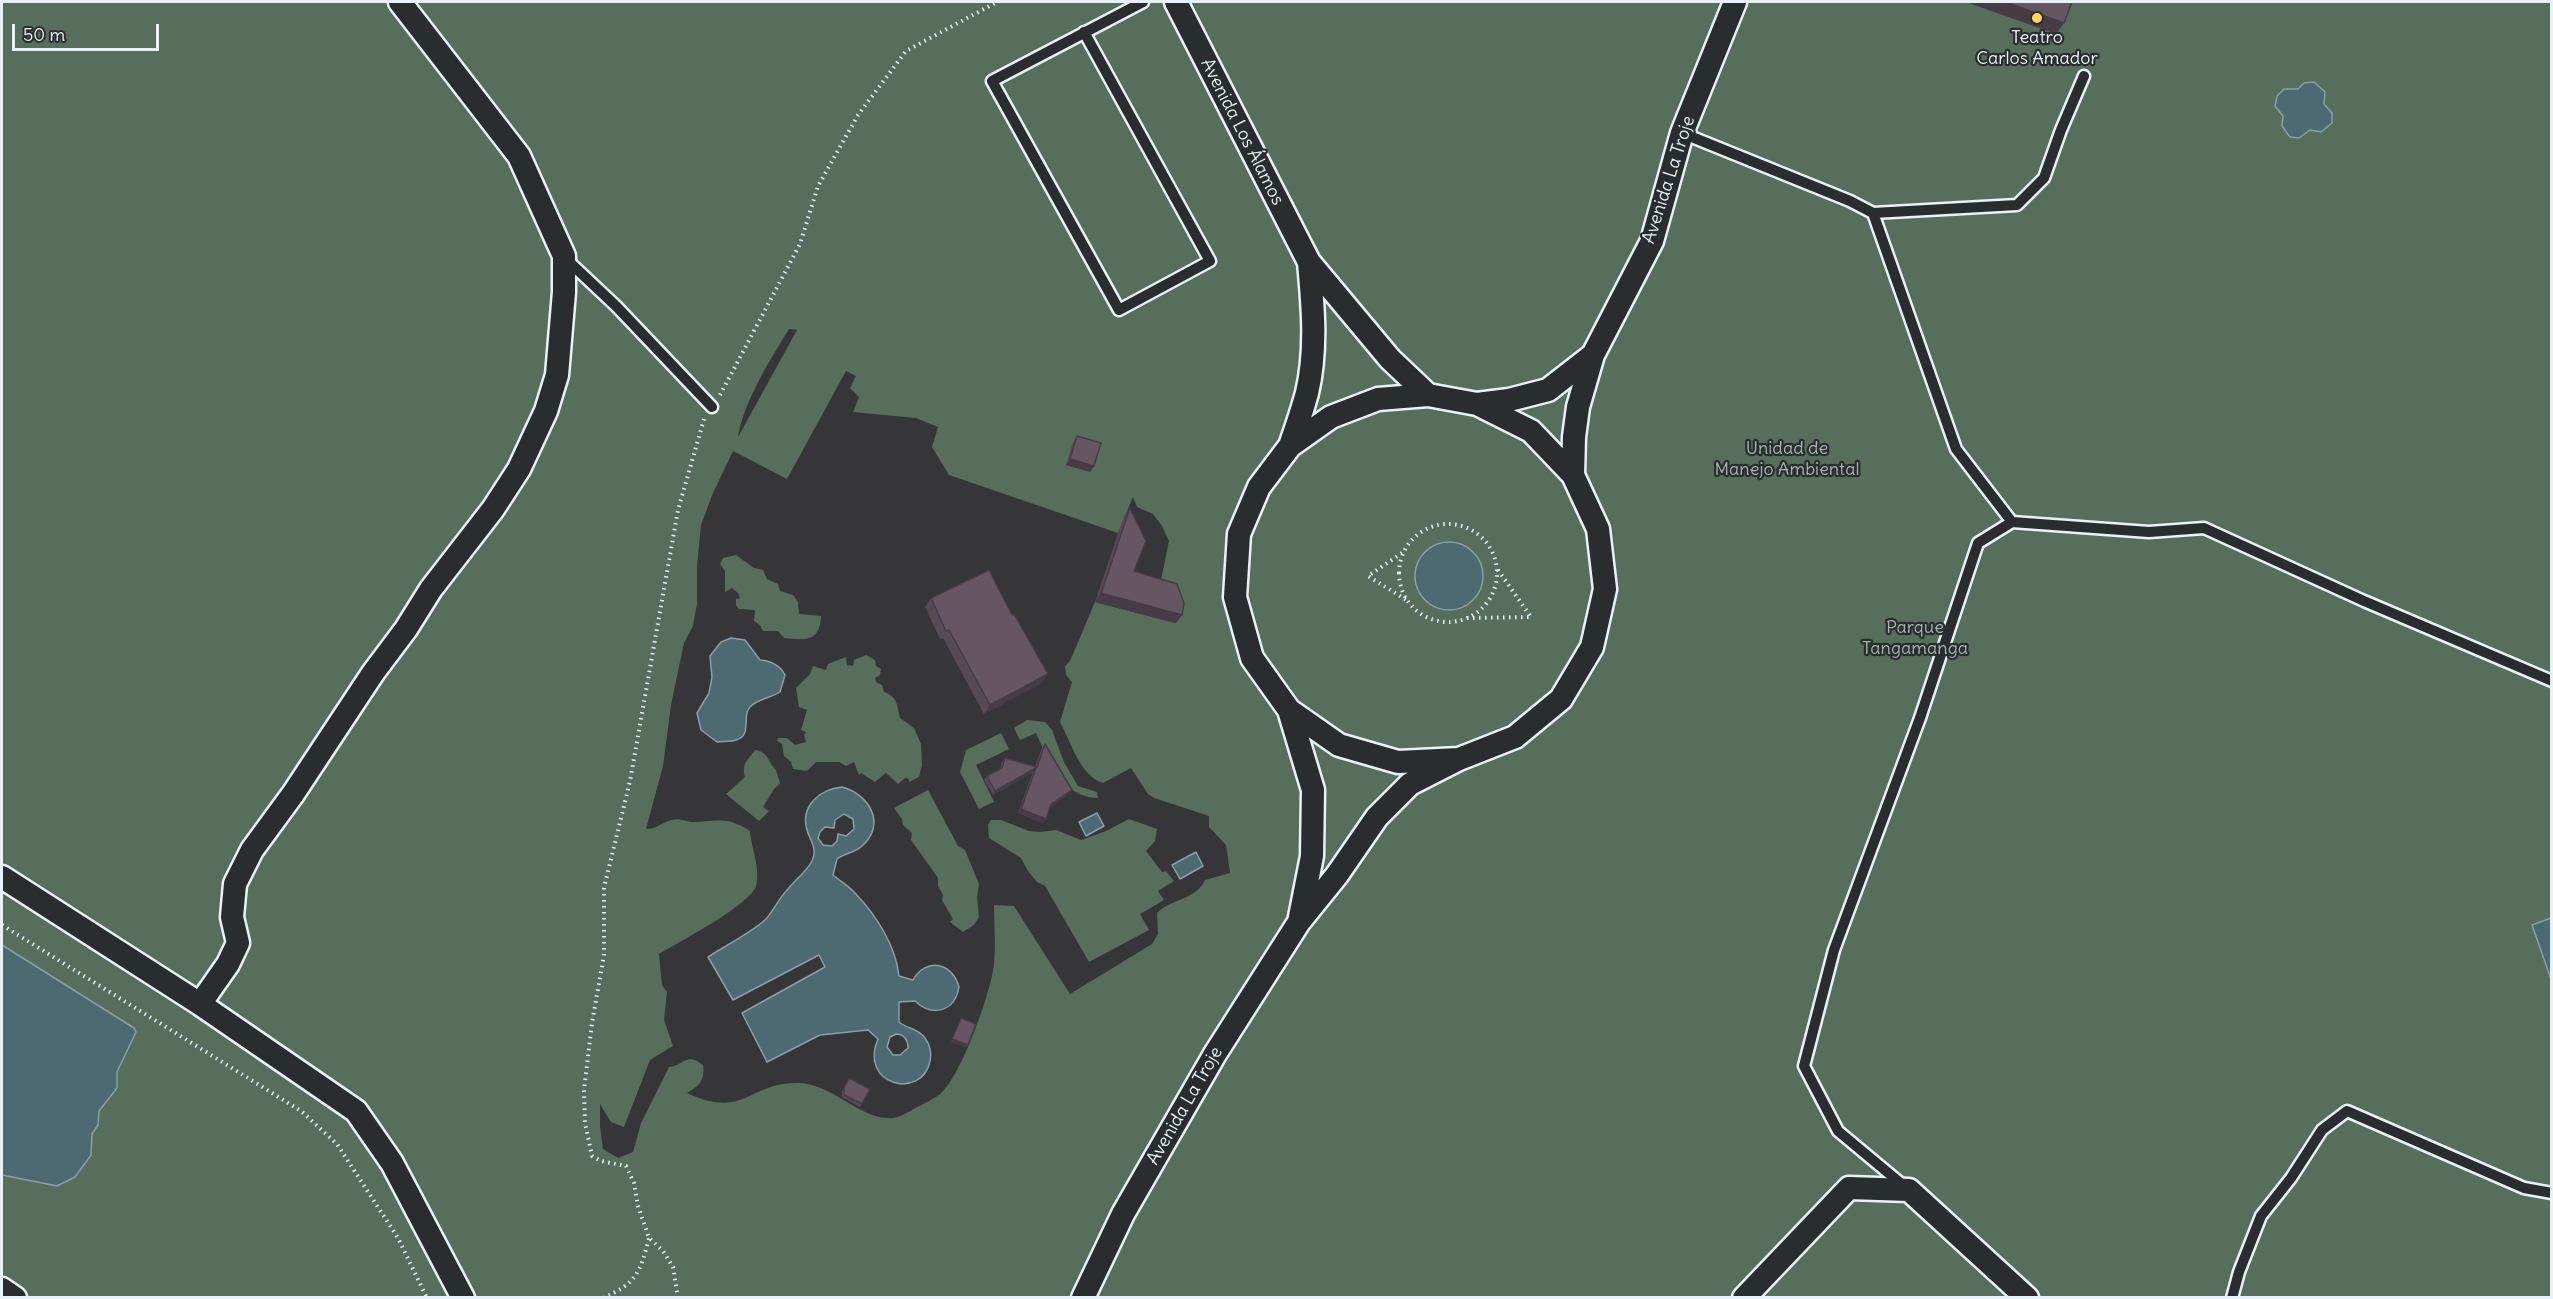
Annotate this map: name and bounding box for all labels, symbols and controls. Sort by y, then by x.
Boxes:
marker: Teatro Carlos Amador [2030,11,2044,25]
scale bar [15,12,162,50]
text: 50 m [23,23,65,46]
place label: Teatro Carlos Amador [1976,27,2098,70]
street label: Avenida Los Álamos [1196,55,1288,209]
street label: Avenida La Troje [1638,113,1700,247]
park label: Unidad de Manejo Ambiental [1715,438,1859,480]
park label: Parque Tangamanga [1862,617,1968,660]
street label: Avenida La Troje [1142,1043,1228,1169]

